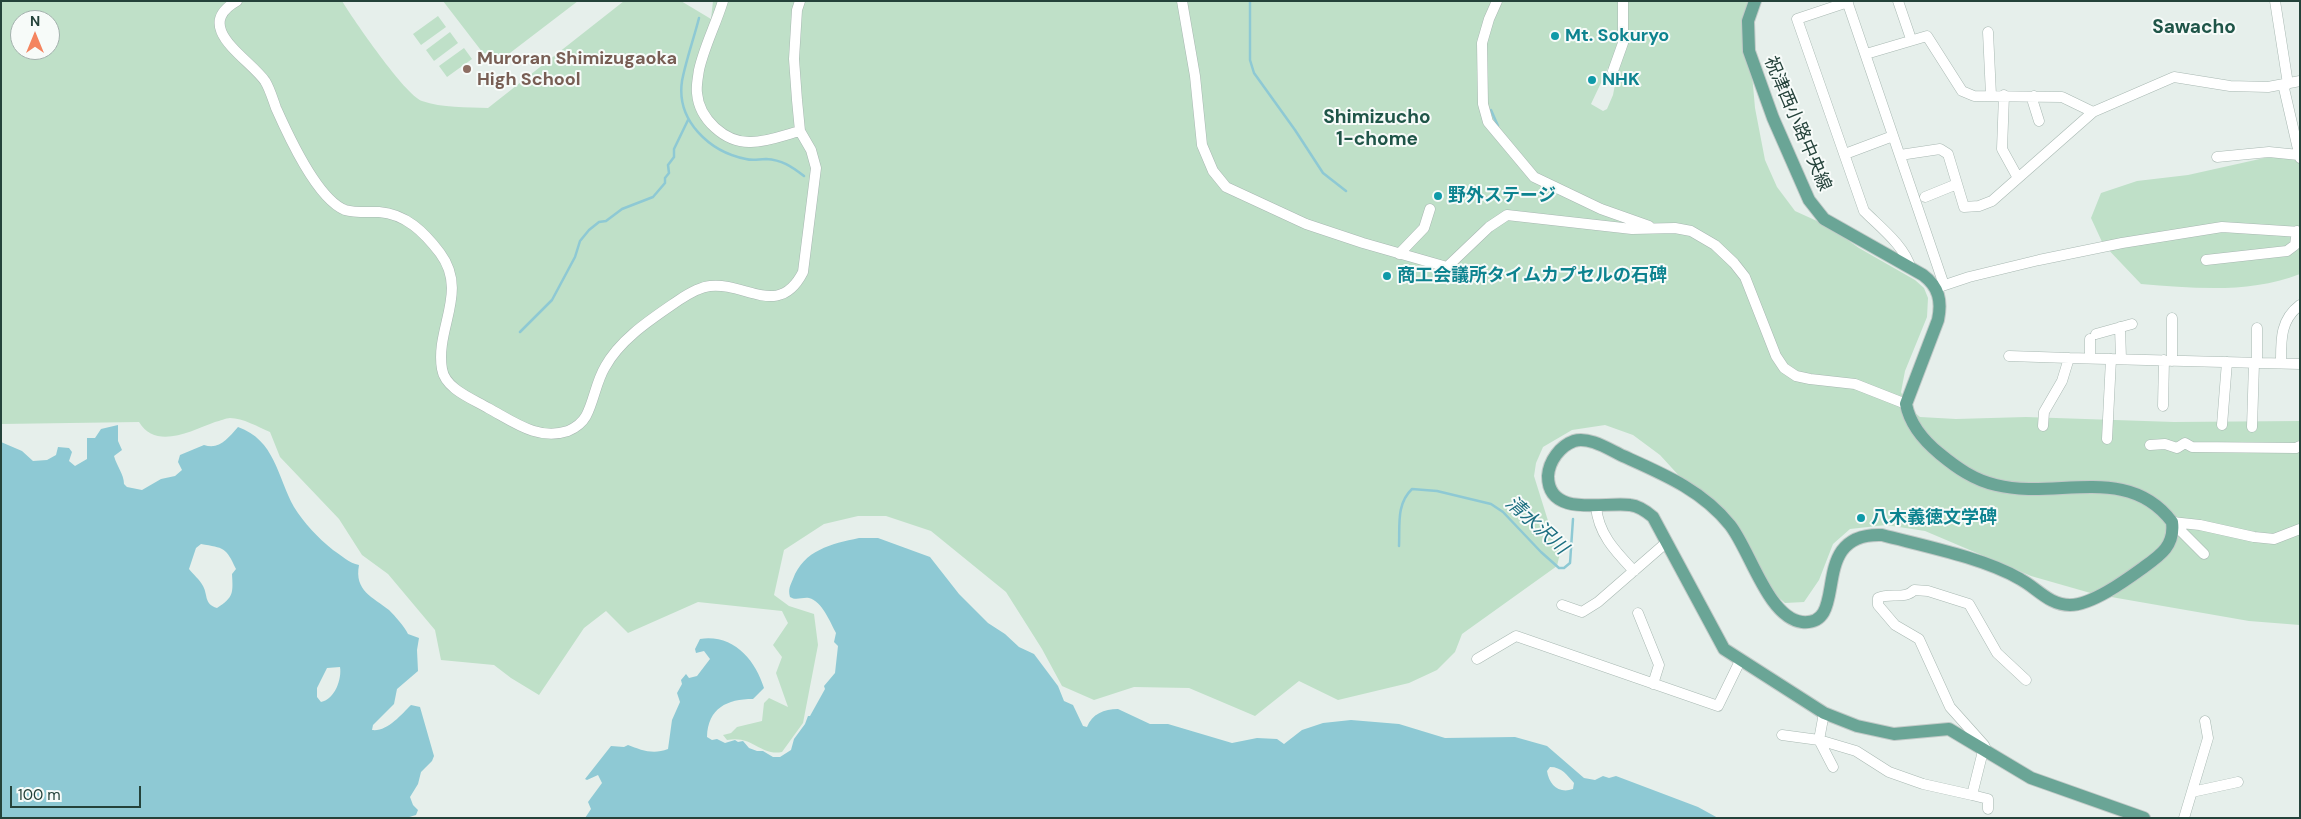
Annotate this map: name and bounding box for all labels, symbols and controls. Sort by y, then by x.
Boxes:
north arrow [10,10,60,60]
text: N [30,12,40,30]
district label: Sawacho [2152,17,2236,39]
place label: Mt. Sokuryo [1565,25,1669,47]
marker: Mt. Sokuryo [1549,30,1561,42]
place label: Muroran Shimizugaoka High School [477,48,677,90]
street label: 祝津西小路中央線 [1759,54,1835,194]
marker: Muroran Shimizugaoka High School [461,63,473,75]
place label: NHK [1602,69,1640,91]
marker: NHK [1586,74,1598,86]
district label: Shimizucho 1-chome [1323,107,1431,151]
place label: 野外ステージ [1448,185,1556,207]
marker: 野外ステージ [1432,190,1444,202]
place label: 商工会議所タイムカプセルの石碑 [1397,265,1667,287]
marker: 商工会議所タイムカプセルの石碑 [1381,270,1393,282]
water label: 清水沢川 [1500,492,1572,560]
place label: 八木義徳文学碑 [1871,507,1997,529]
marker: 八木義徳文学碑 [1855,512,1867,524]
scale bar [12,776,144,808]
text: 100 m [18,785,61,805]

